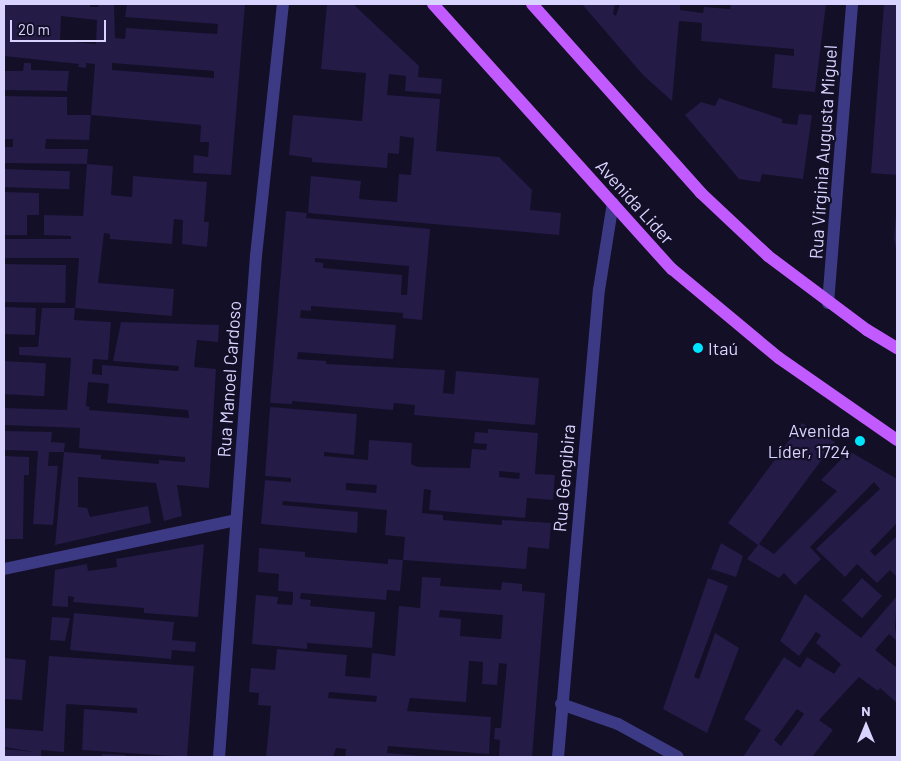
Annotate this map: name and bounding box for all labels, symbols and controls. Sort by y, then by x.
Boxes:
scale bar [12,10,109,42]
text: 20 m [18,20,50,38]
street label: Rua Virginia Augusta Miguel [805,44,841,260]
street label: Avenida Lider [592,155,678,249]
street label: Rua Manoel Cardoso [213,300,245,458]
place label: Itaú [708,337,738,359]
marker: Itaú [692,342,704,354]
place label: Avenida Líder, 1724 [768,420,850,462]
street label: Rua Gengibira [549,423,579,533]
marker: Avenida Líder, 1724 [854,435,866,447]
north arrow [841,701,891,751]
text: N [861,702,871,719]

